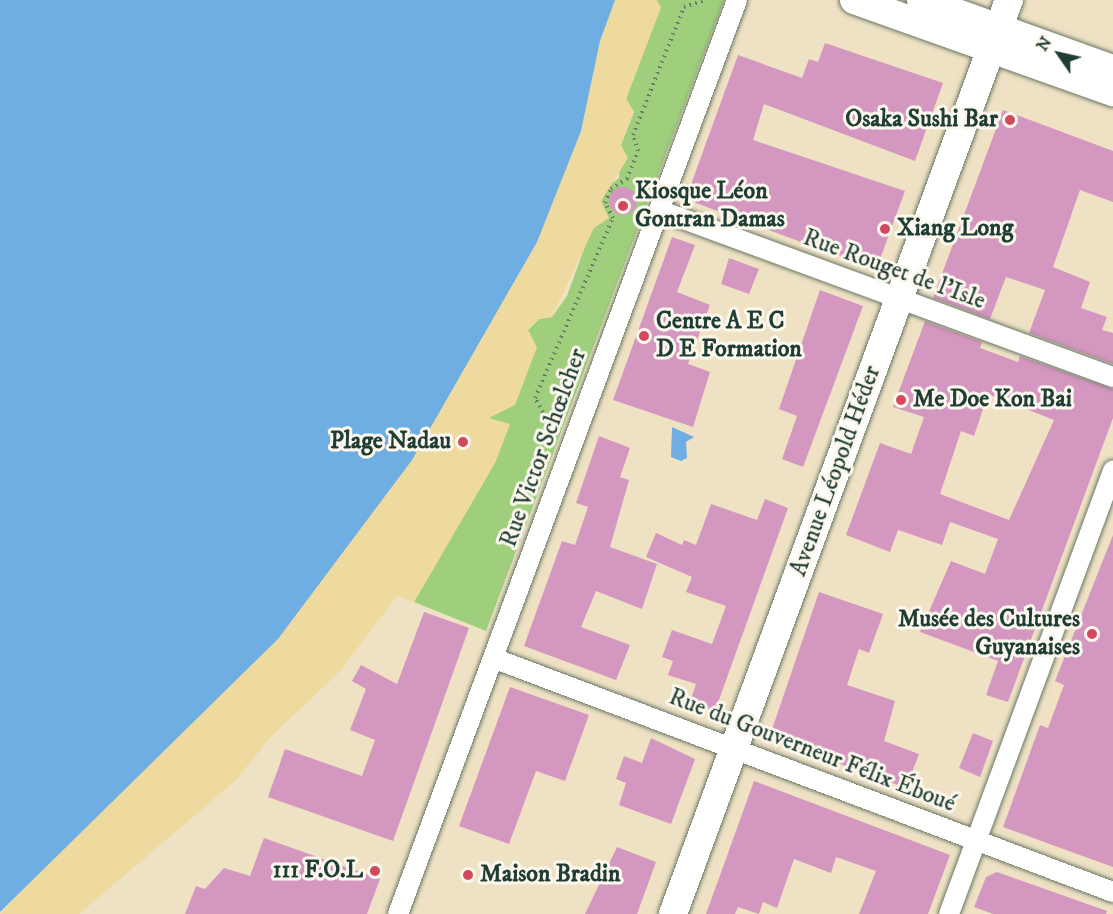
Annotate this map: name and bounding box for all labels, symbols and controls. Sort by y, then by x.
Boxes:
north arrow [1029,24,1089,84]
text: N [1032,33,1056,55]
place label: Osaka Sushi Bar [845,106,998,134]
marker: Osaka Sushi Bar [1003,113,1017,127]
place label: Kiosque Léon Gontran Damas [635,178,785,234]
marker: Kiosque Léon Gontran Damas [616,199,630,213]
place label: Xiang Long [897,215,1013,243]
marker: Xiang Long [878,222,892,236]
street label: Rue Rouget de l'Isle [799,224,989,316]
place label: Centre A E C D E Formation [656,308,802,364]
marker: Centre A E C D E Formation [637,329,651,343]
street label: Rue Victor Schœlcher [495,345,593,551]
street label: Avenue Léopold Héder [785,362,887,580]
place label: Me Doe Kon Bai [913,386,1072,414]
marker: Me Doe Kon Bai [894,393,908,407]
place label: Plage Nadau [330,428,451,456]
marker: Plage Nadau [456,435,470,449]
place label: Musée des Cultures Guyanaises [898,606,1080,662]
marker: Musée des Cultures Guyanaises [1085,627,1099,641]
street label: Rue du Gouverneur Félix Éboué [665,683,959,819]
place label: 111 F.O.L [273,857,363,885]
place label: Maison Bradin [480,861,621,889]
marker: 111 F.O.L [368,864,382,878]
marker: Maison Bradin [461,868,475,882]

